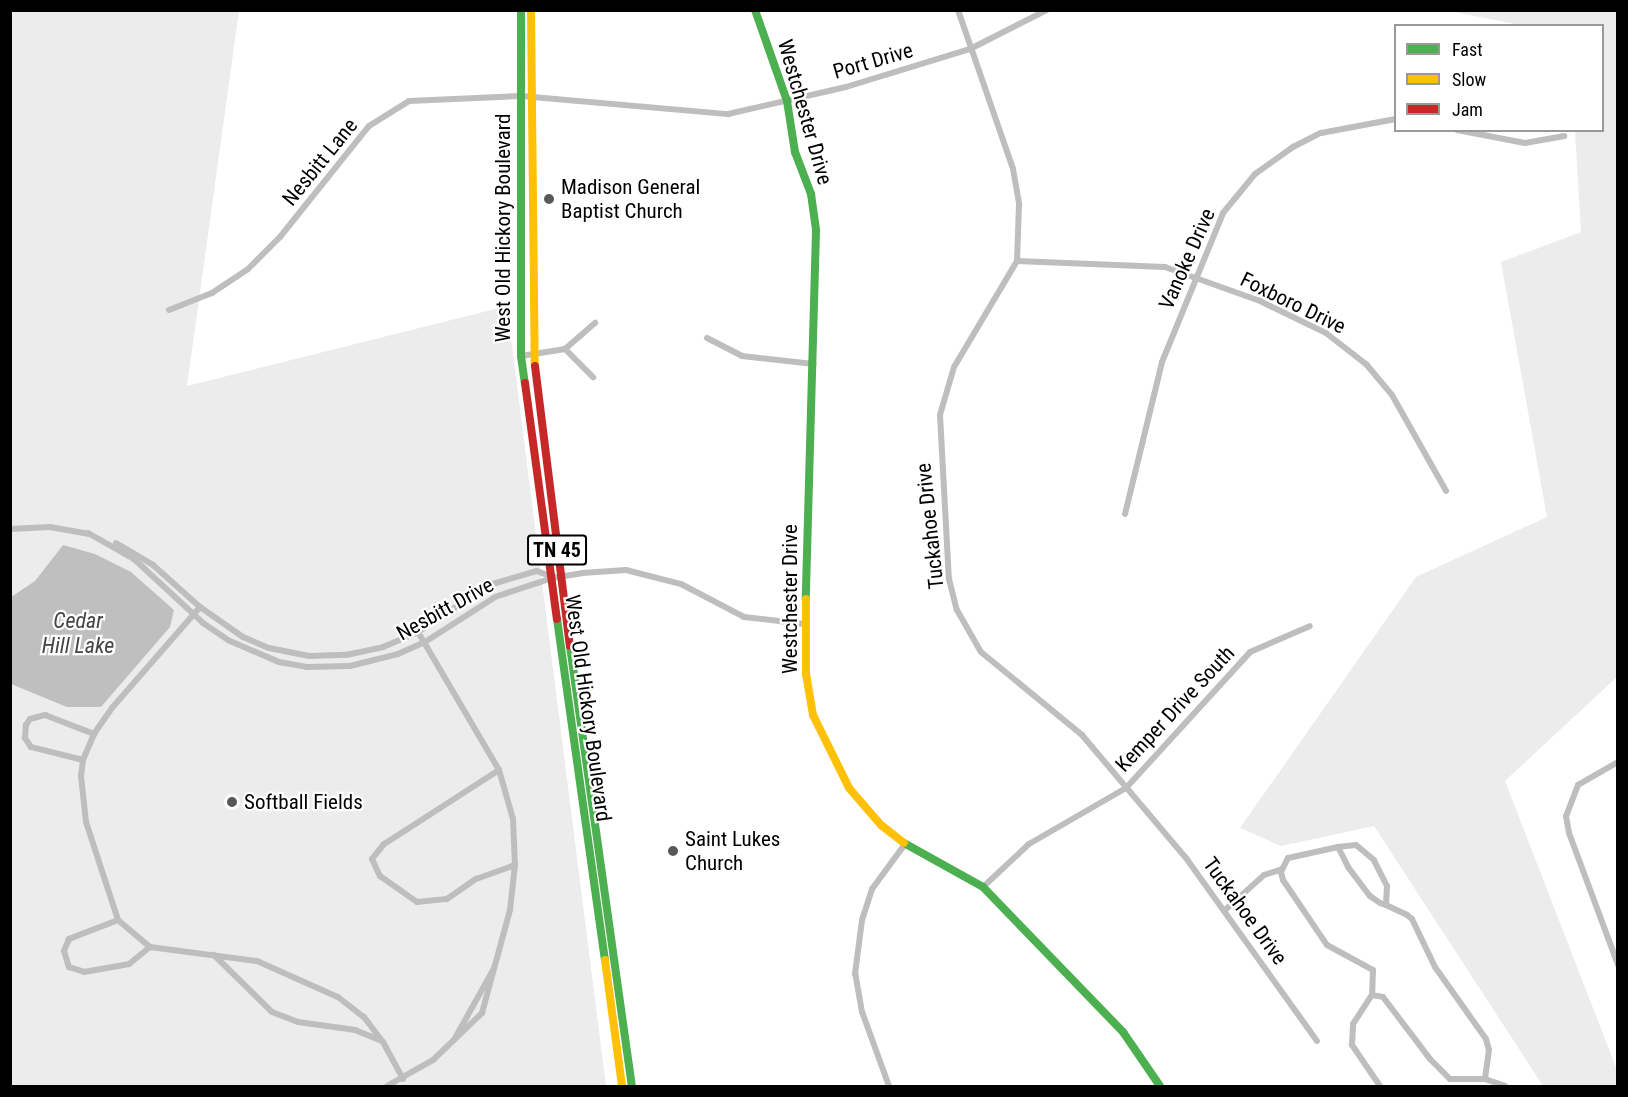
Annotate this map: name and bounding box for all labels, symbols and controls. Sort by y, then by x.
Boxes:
legend [1394,24,1604,132]
street label: Westchester Drive [772,37,838,187]
street label: Port Drive [830,38,916,84]
text: Fast [1452,39,1483,60]
text: Slow [1452,69,1486,90]
text: Jam [1452,99,1483,120]
street label: Nesbitt Lane [277,113,363,211]
street label: West Old Hickory Boulevard [490,114,516,342]
place label: Madison General Baptist Church [561,174,700,224]
marker: Madison General Baptist Church [542,192,556,206]
street label: Vanoke Drive [1154,205,1220,313]
street label: Foxboro Drive [1236,267,1350,339]
street label: Tuckahoe Drive [911,462,949,590]
street label: Westchester Drive [777,524,803,674]
road number: TN 45 [527,533,587,567]
street label: Nesbitt Drive [392,572,498,646]
street label: West Old Hickory Boulevard [560,593,616,823]
water label: Cedar Hill Lake [42,607,114,658]
street label: Kemper Drive South [1110,641,1240,777]
place label: Softball Fields [244,789,363,815]
marker: Softball Fields [225,795,239,809]
place label: Saint Lukes Church [685,826,780,876]
marker: Saint Lukes Church [666,844,680,858]
street label: Tuckahoe Drive [1198,852,1292,970]

